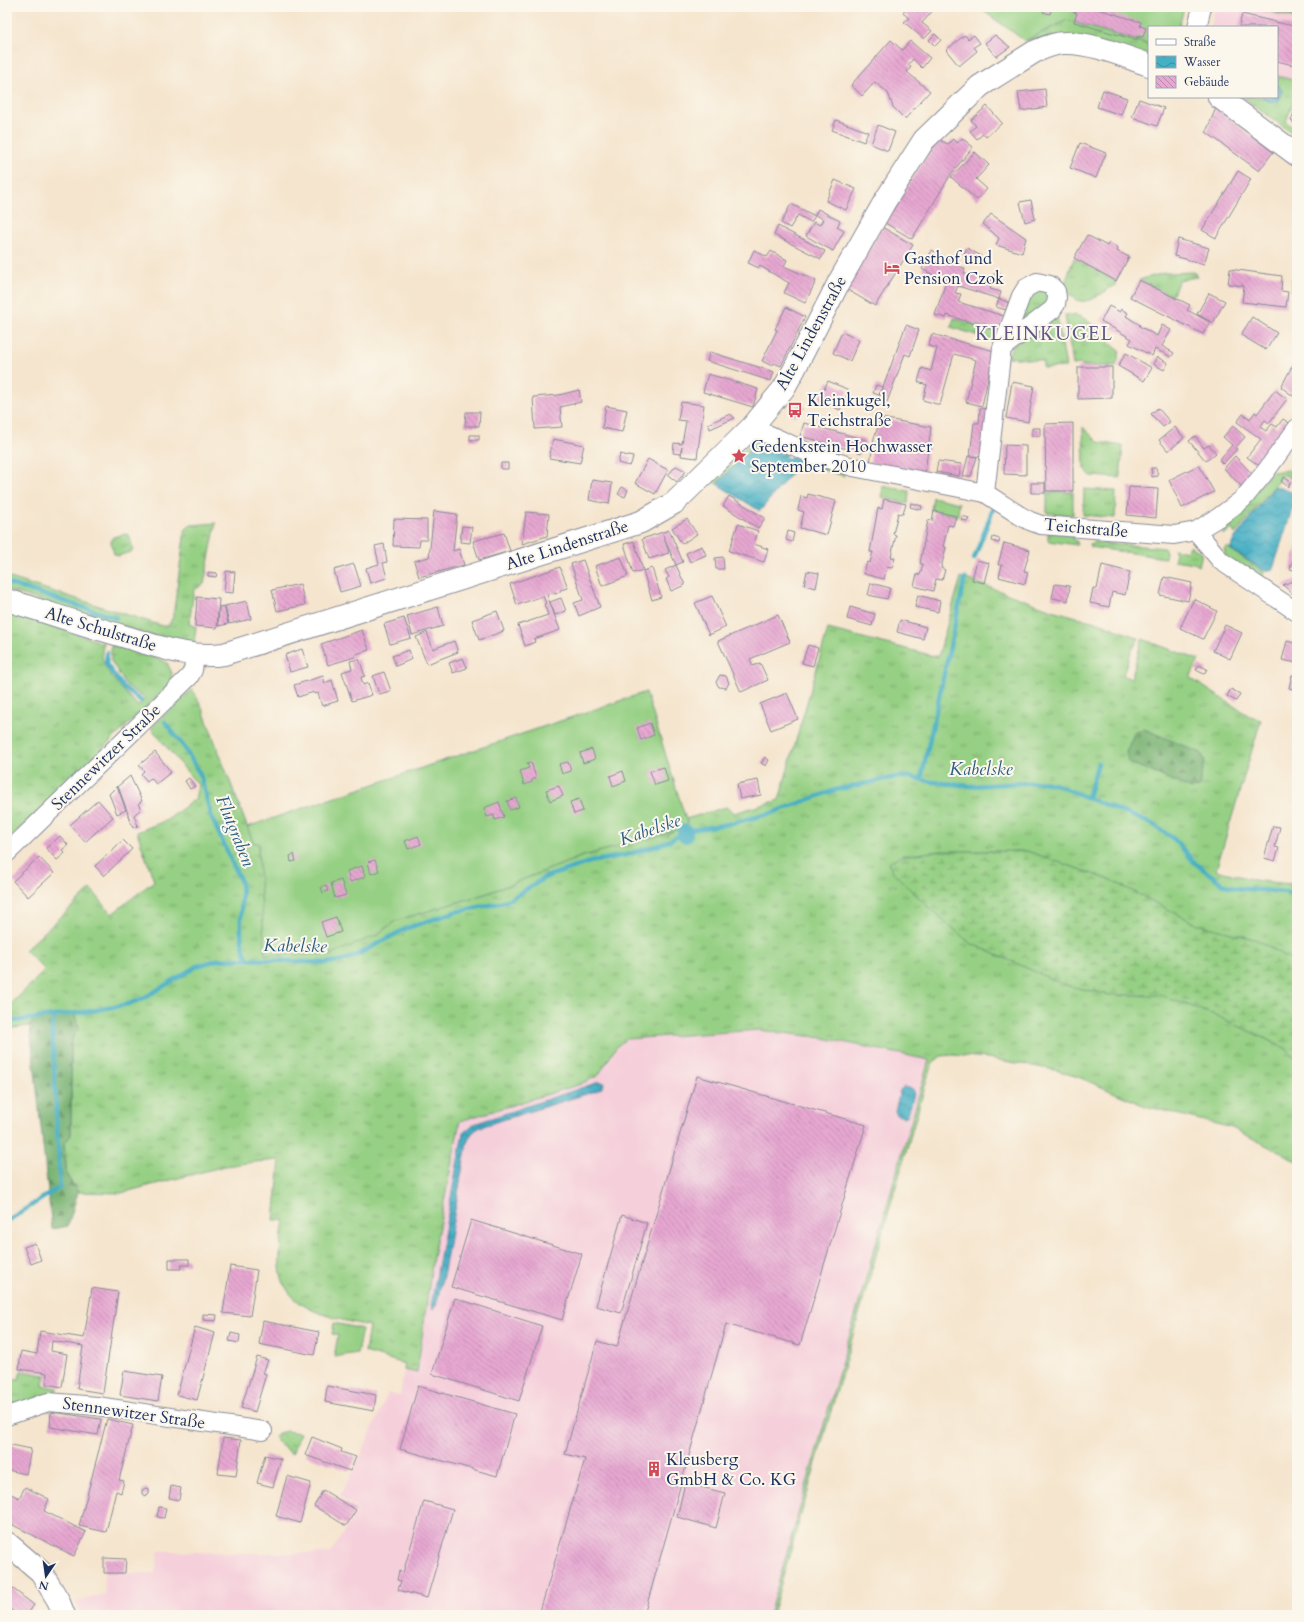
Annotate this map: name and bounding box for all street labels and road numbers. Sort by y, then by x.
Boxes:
street label: Alte Lindenstraße [770,272,852,394]
street label: Teichstraße [1043,513,1129,543]
street label: Alte Lindenstraße [503,514,631,576]
street label: Alte Schulstraße [42,601,160,657]
street label: Stennewitzer Straße [46,699,166,815]
street label: Stennewitzer Straße [61,1392,207,1434]

